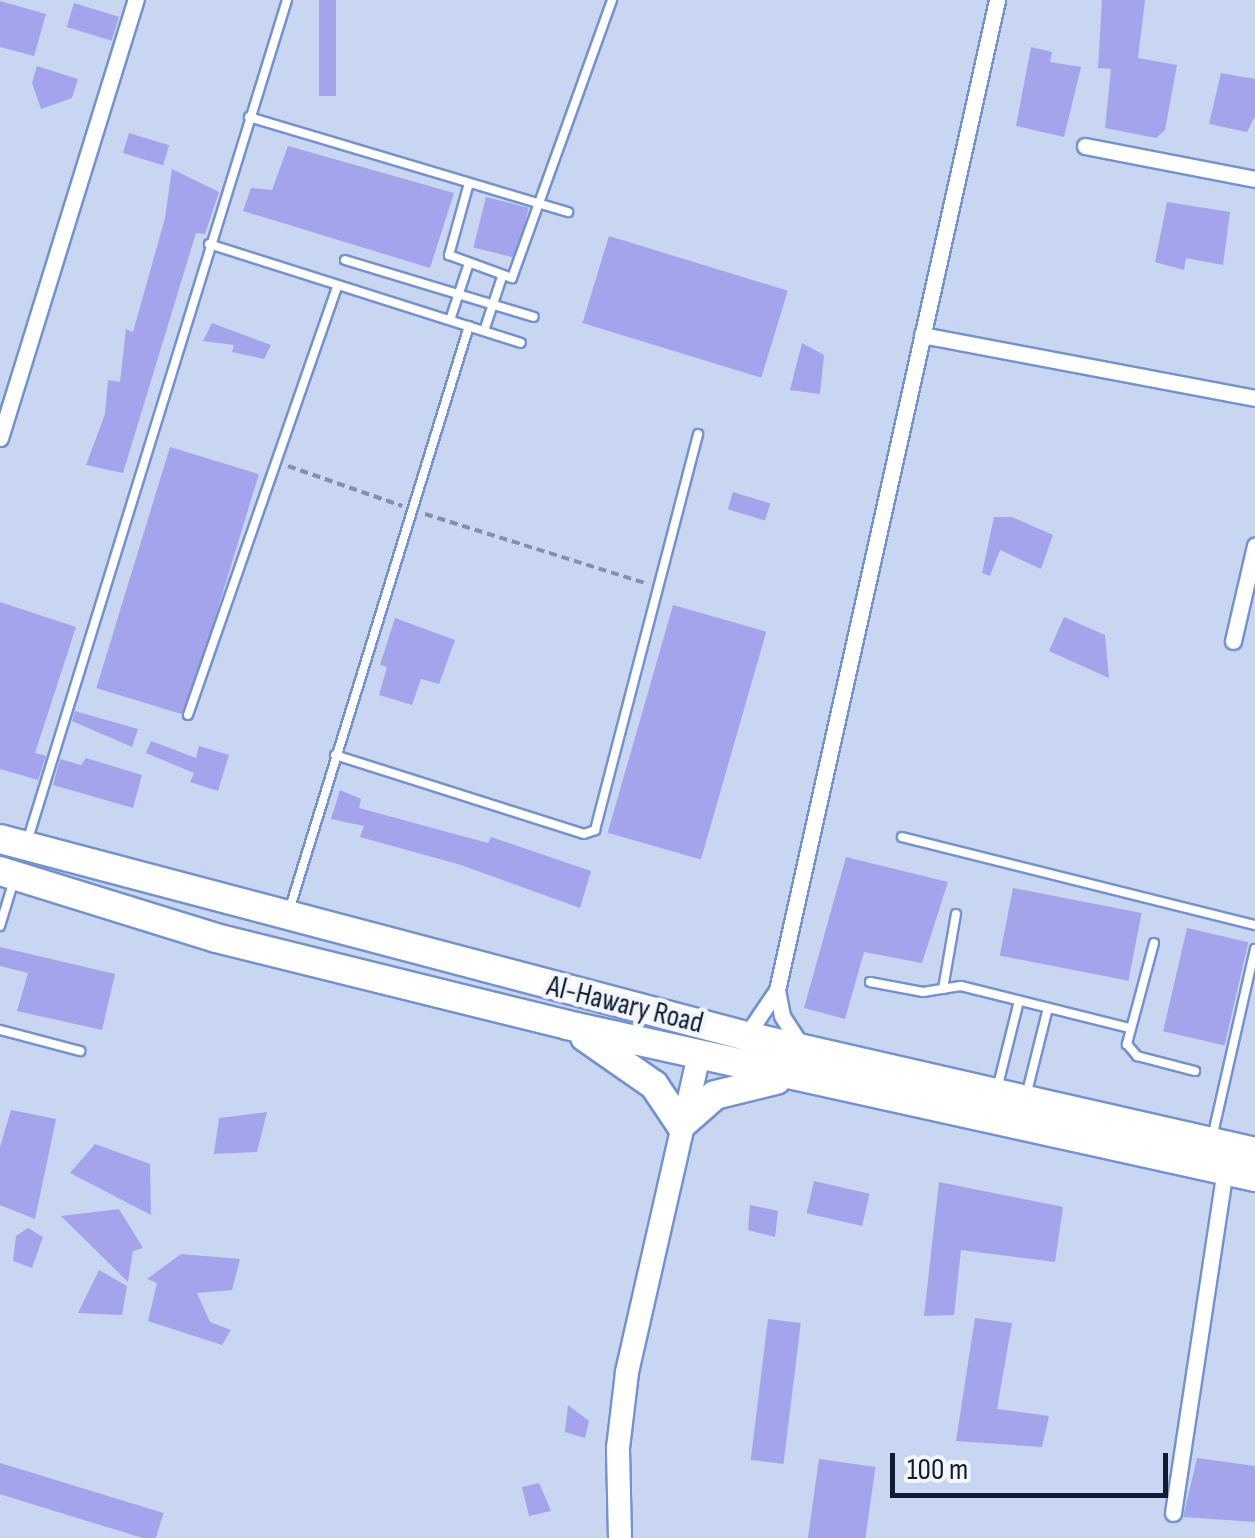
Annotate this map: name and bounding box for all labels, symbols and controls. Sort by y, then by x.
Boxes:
street label: Al-Hawary Road [543,968,707,1042]
scale bar [895,1433,1172,1495]
text: 100 m [907,1452,968,1488]

